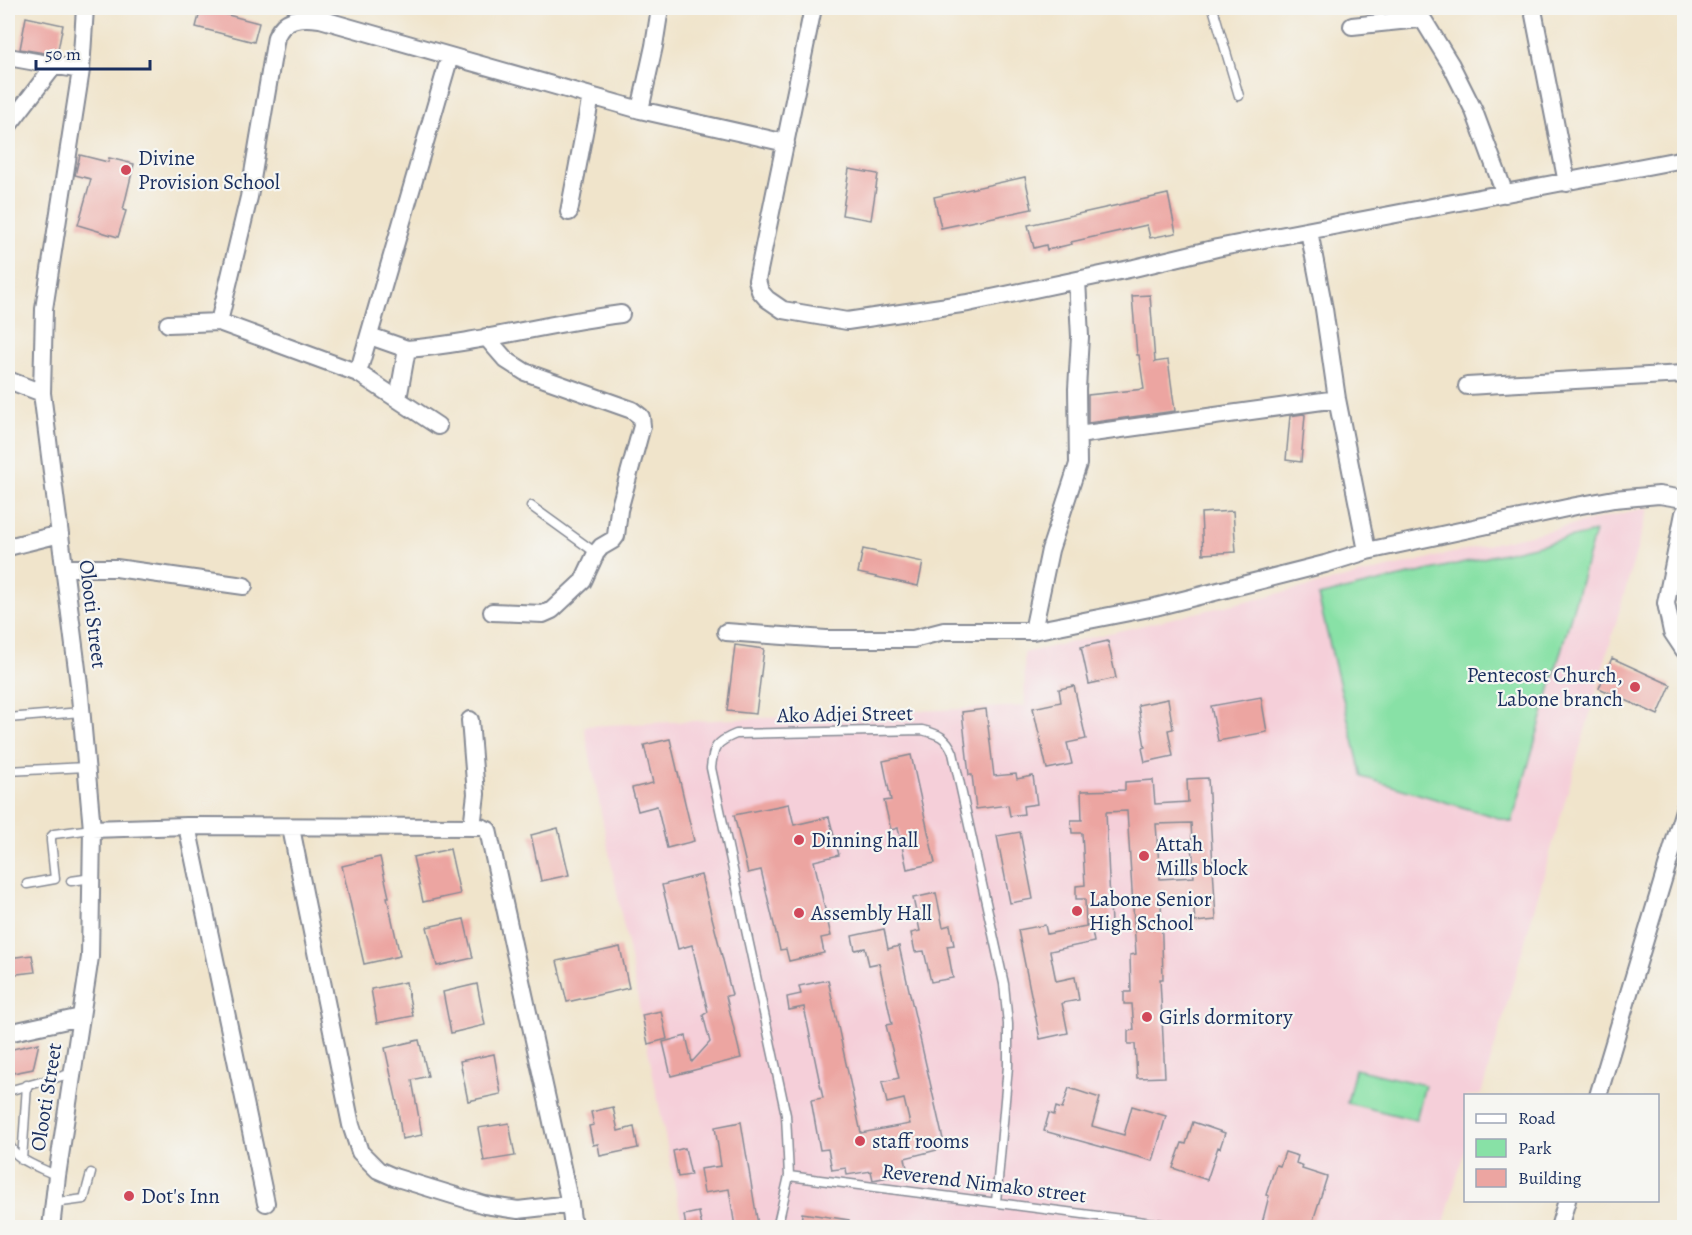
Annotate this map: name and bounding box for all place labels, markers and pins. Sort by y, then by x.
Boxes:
place label: Divine Provision School [138,144,280,196]
marker: Divine Provision School [119,163,133,177]
place label: Pentecost Church, Labone branch [1467,661,1623,713]
marker: Pentecost Church, Labone branch [1628,680,1642,694]
place label: Dinning hall [811,826,918,854]
place label: Attah Mills block [1155,830,1249,882]
marker: Dinning hall [792,833,806,847]
marker: Attah Mills block [1137,849,1151,863]
place label: Labone Senior High School [1089,885,1212,937]
place label: Assembly Hall [810,899,932,927]
marker: Labone Senior High School [1070,904,1084,918]
marker: Assembly Hall [792,906,806,920]
place label: Girls dormitory [1159,1003,1293,1031]
marker: Girls dormitory [1140,1010,1154,1024]
place label: staff rooms [872,1127,969,1155]
marker: staff rooms [853,1134,867,1148]
place label: Dot's Inn [141,1182,220,1210]
marker: Dot's Inn [122,1189,136,1203]

